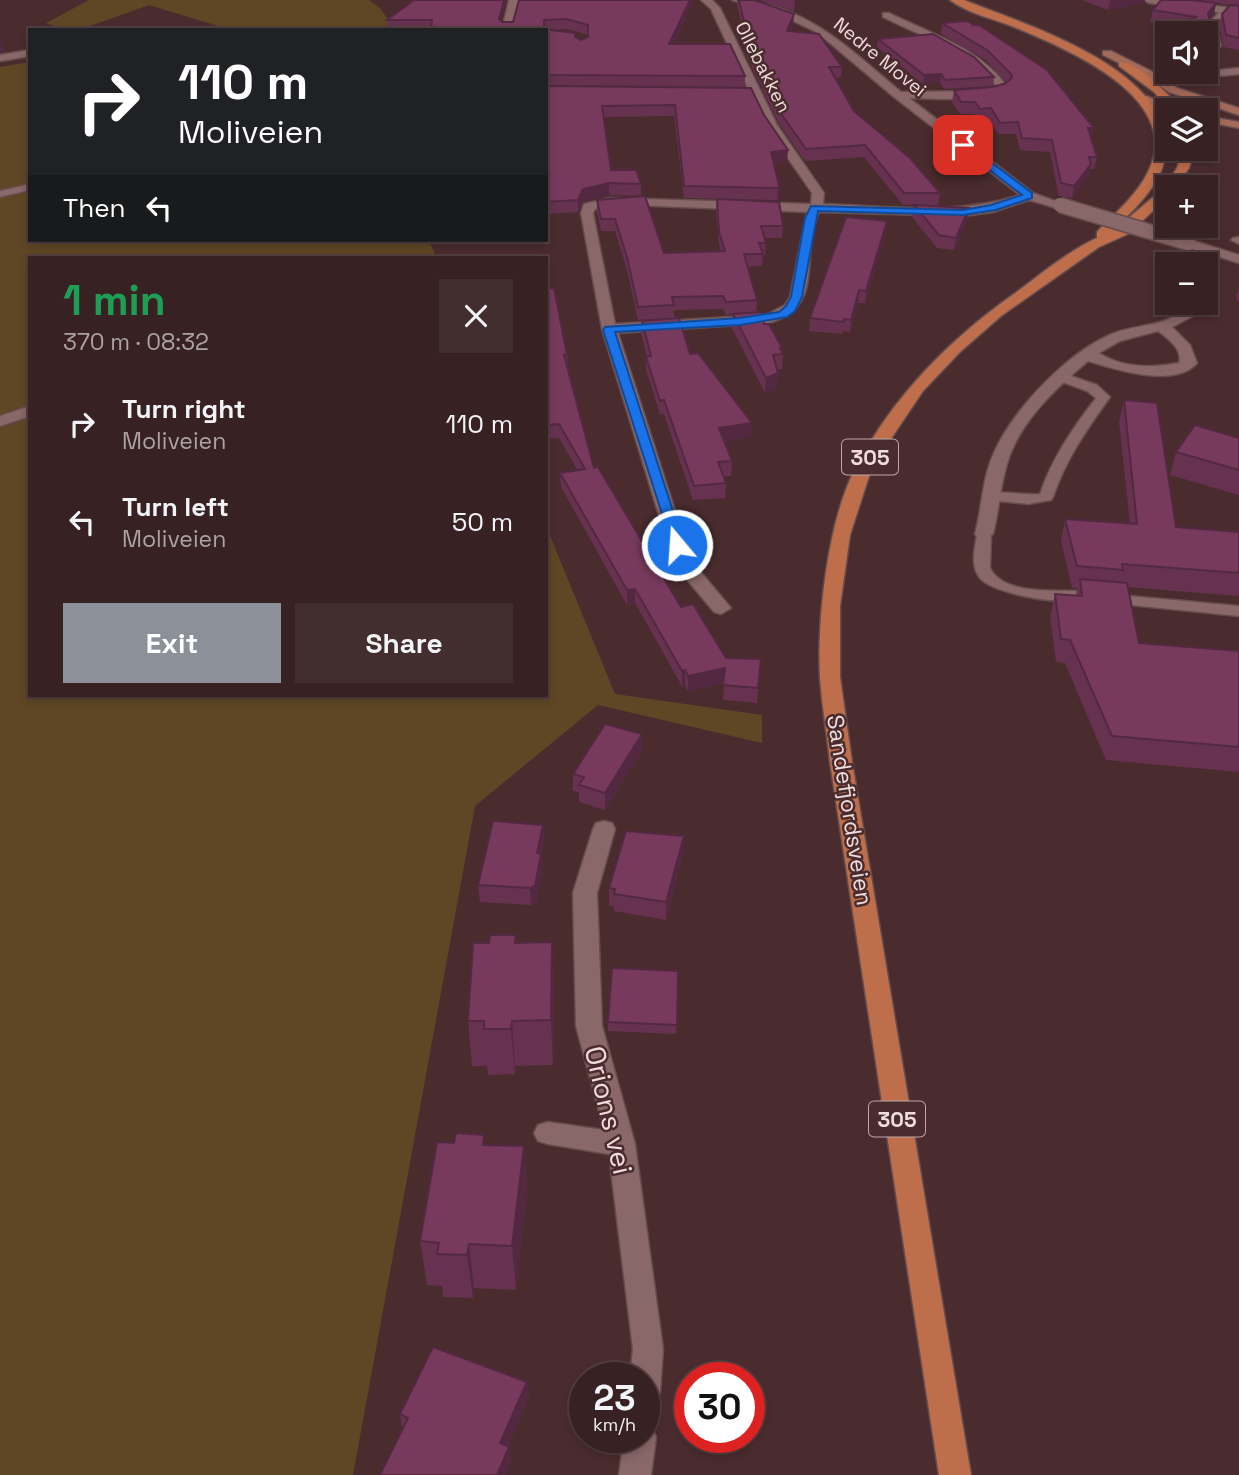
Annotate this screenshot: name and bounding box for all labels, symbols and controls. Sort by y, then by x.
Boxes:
street label: Nedre Movei [828,12,932,102]
street label: Ollebakken [729,17,797,117]
map controls [1155,21,1218,315]
button: sound [1155,21,1218,84]
text: 110 m [178,51,308,113]
icon: right [63,56,154,147]
button: layers [1155,98,1218,161]
text: Moliveien [178,112,323,152]
pin [933,115,993,175]
icon: arrive [944,126,982,164]
button: + [1155,175,1218,238]
icon: left [140,189,178,227]
text: Then [63,191,126,225]
button: − [1155,252,1218,315]
text: 1 min [63,274,166,327]
button: close [439,279,513,353]
text: 370 m · 08:32 [63,327,209,357]
text: Turn right [122,392,246,426]
icon: right [63,405,101,443]
text: 110 m [446,407,513,441]
text: Moliveien [122,426,226,456]
road number: 305 [842,440,898,475]
text: Turn left [122,490,229,524]
icon: left [63,503,101,541]
text: 50 m [452,505,513,539]
position arrow [640,508,714,582]
text: Moliveien [122,524,226,554]
button: Exit [63,603,281,683]
button: Share [295,603,513,683]
street label: Sandefjordsveien [820,713,880,907]
street label: Orions vei [577,1042,641,1178]
road number: 305 [869,1102,925,1136]
speed limit sign: 30 [674,1362,765,1453]
text: 23 [593,1376,636,1420]
text: km/h [593,1413,636,1436]

